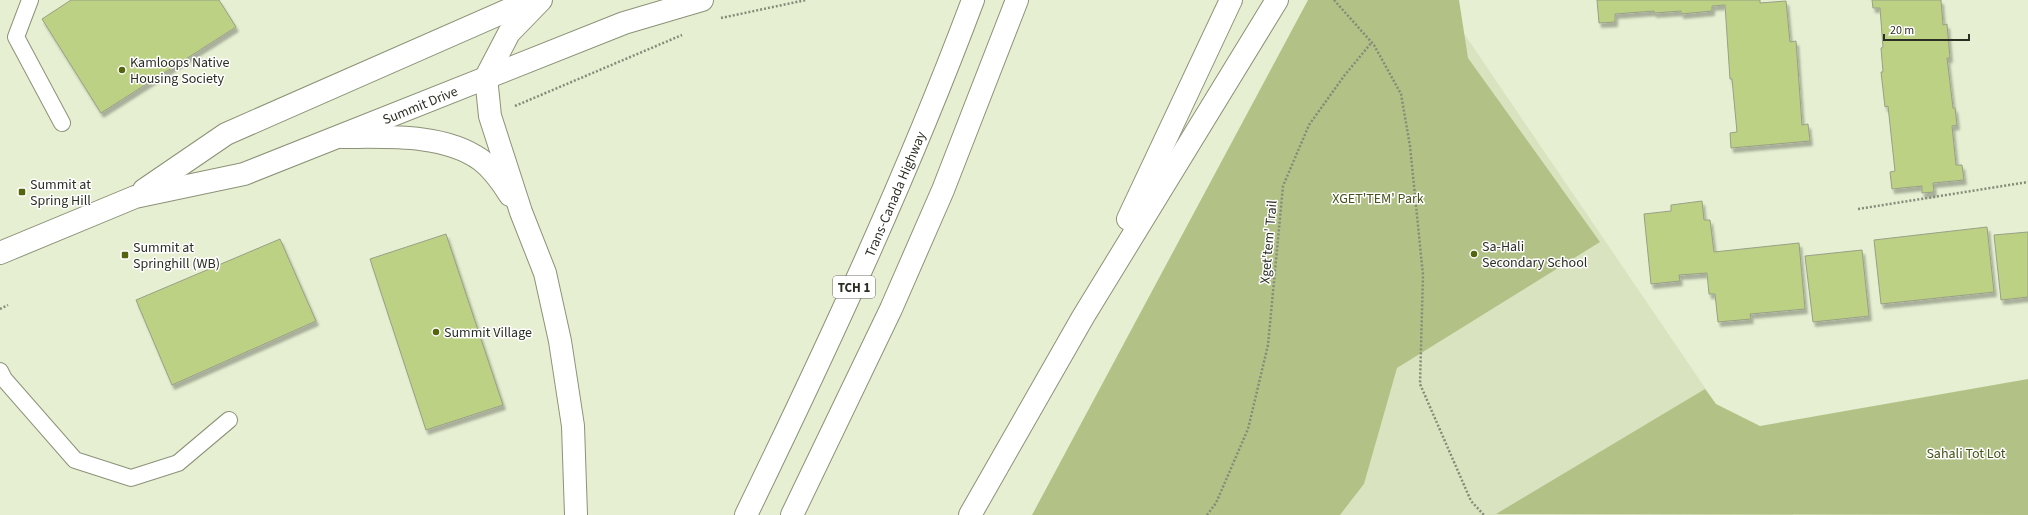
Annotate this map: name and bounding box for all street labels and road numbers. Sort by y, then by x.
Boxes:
street label: Summit Drive [380,82,461,130]
street label: Trans-Canada Highway [860,128,932,260]
street label: Xget'tem' Trail [1255,199,1283,285]
road number: TCH 1 [833,276,875,298]

